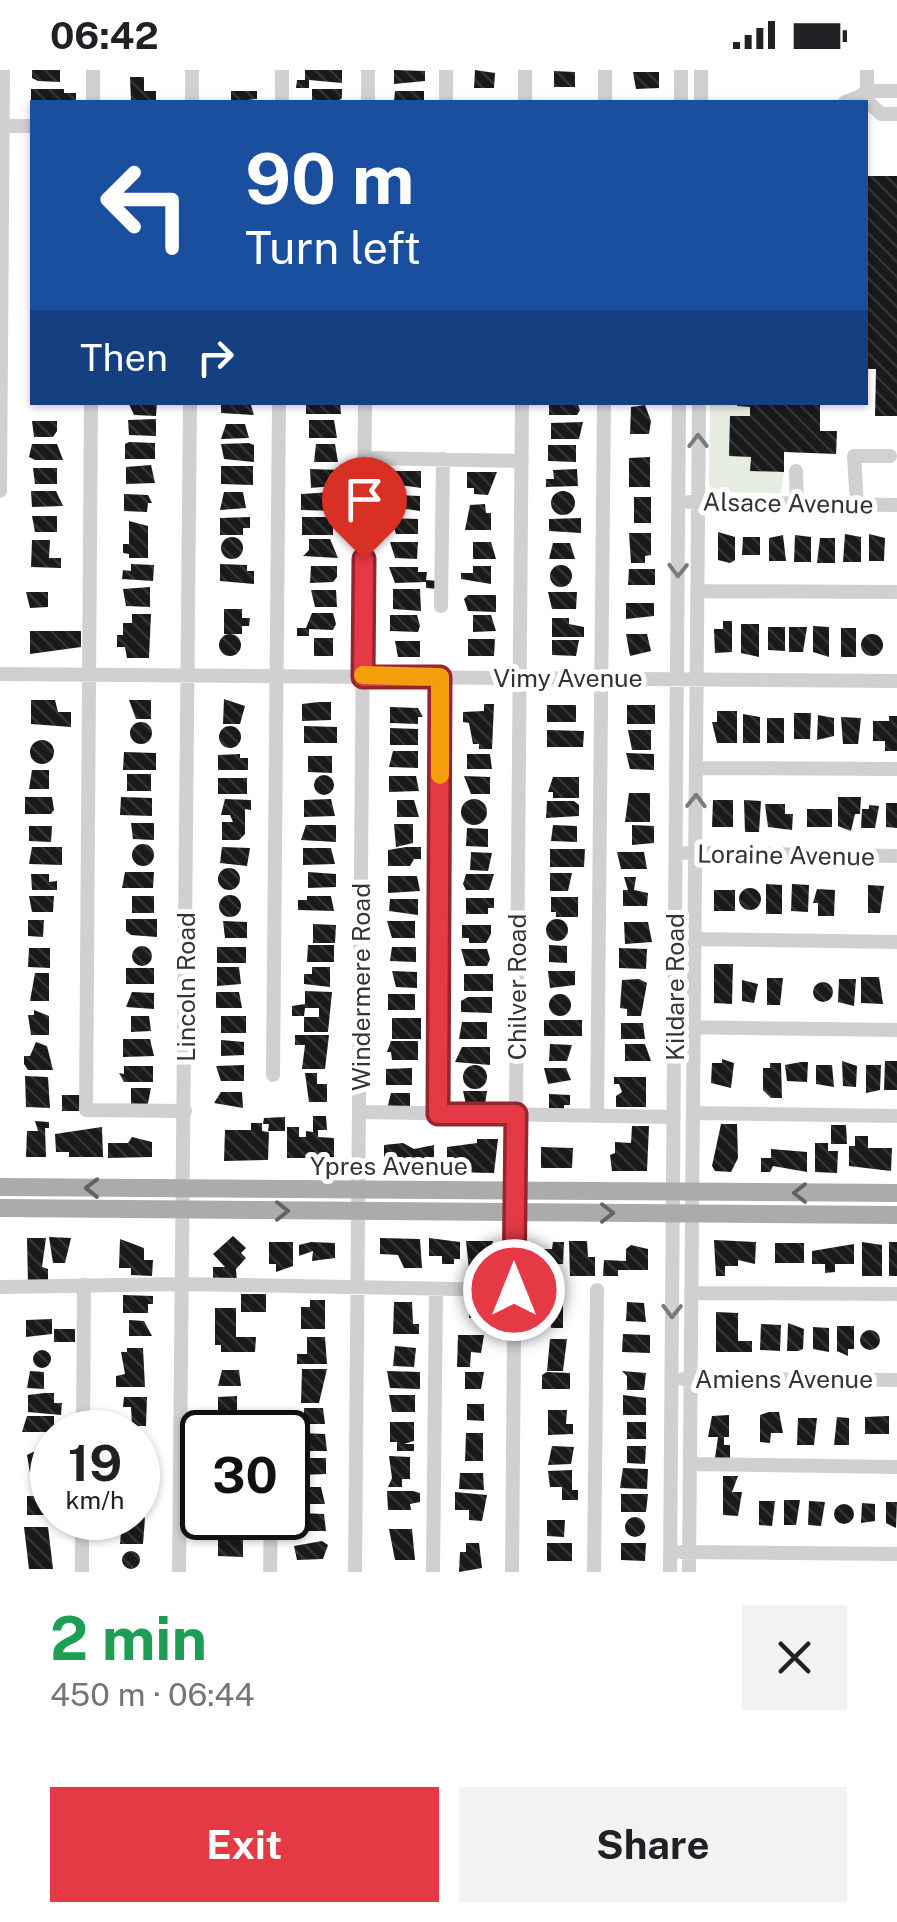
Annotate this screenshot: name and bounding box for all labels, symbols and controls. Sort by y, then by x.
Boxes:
text: 06:42 [50,13,159,58]
text: 90 m [245,137,415,220]
icon: left [80,140,210,270]
text: Turn left [245,221,421,274]
icon: right [188,330,243,385]
text: Then [80,335,168,380]
one-way arrow [688,433,709,449]
pin [322,457,407,560]
icon: arrive [337,472,392,527]
street label: Alsace Avenue [702,487,874,519]
one-way arrow [667,562,689,578]
street label: Vimy Avenue [493,663,643,693]
one-way arrow [685,793,706,809]
street label: Loraine Avenue [697,838,875,872]
street label: Windermere Road [346,883,376,1091]
street label: Lincoln Road [171,912,201,1062]
street label: Kildare Road [660,913,690,1061]
street label: Chilver Road [502,914,532,1060]
street label: Ypres Avenue [310,1151,468,1181]
one-way arrow [84,1177,100,1199]
one-way arrow [791,1182,807,1203]
one-way arrow [274,1200,290,1222]
one-way arrow [600,1202,615,1224]
position arrow [462,1238,566,1342]
one-way arrow [661,1304,683,1319]
street label: Amiens Avenue [695,1364,873,1394]
speed limit sign: 30 [180,1410,310,1540]
text: 19 [68,1433,122,1492]
text: km/h [66,1485,124,1515]
text: 2 min [50,1603,207,1674]
button: close [742,1605,847,1710]
text: 450 m · 06:44 [50,1676,255,1713]
button: Exit [50,1787,439,1902]
button: Share [459,1787,847,1902]

